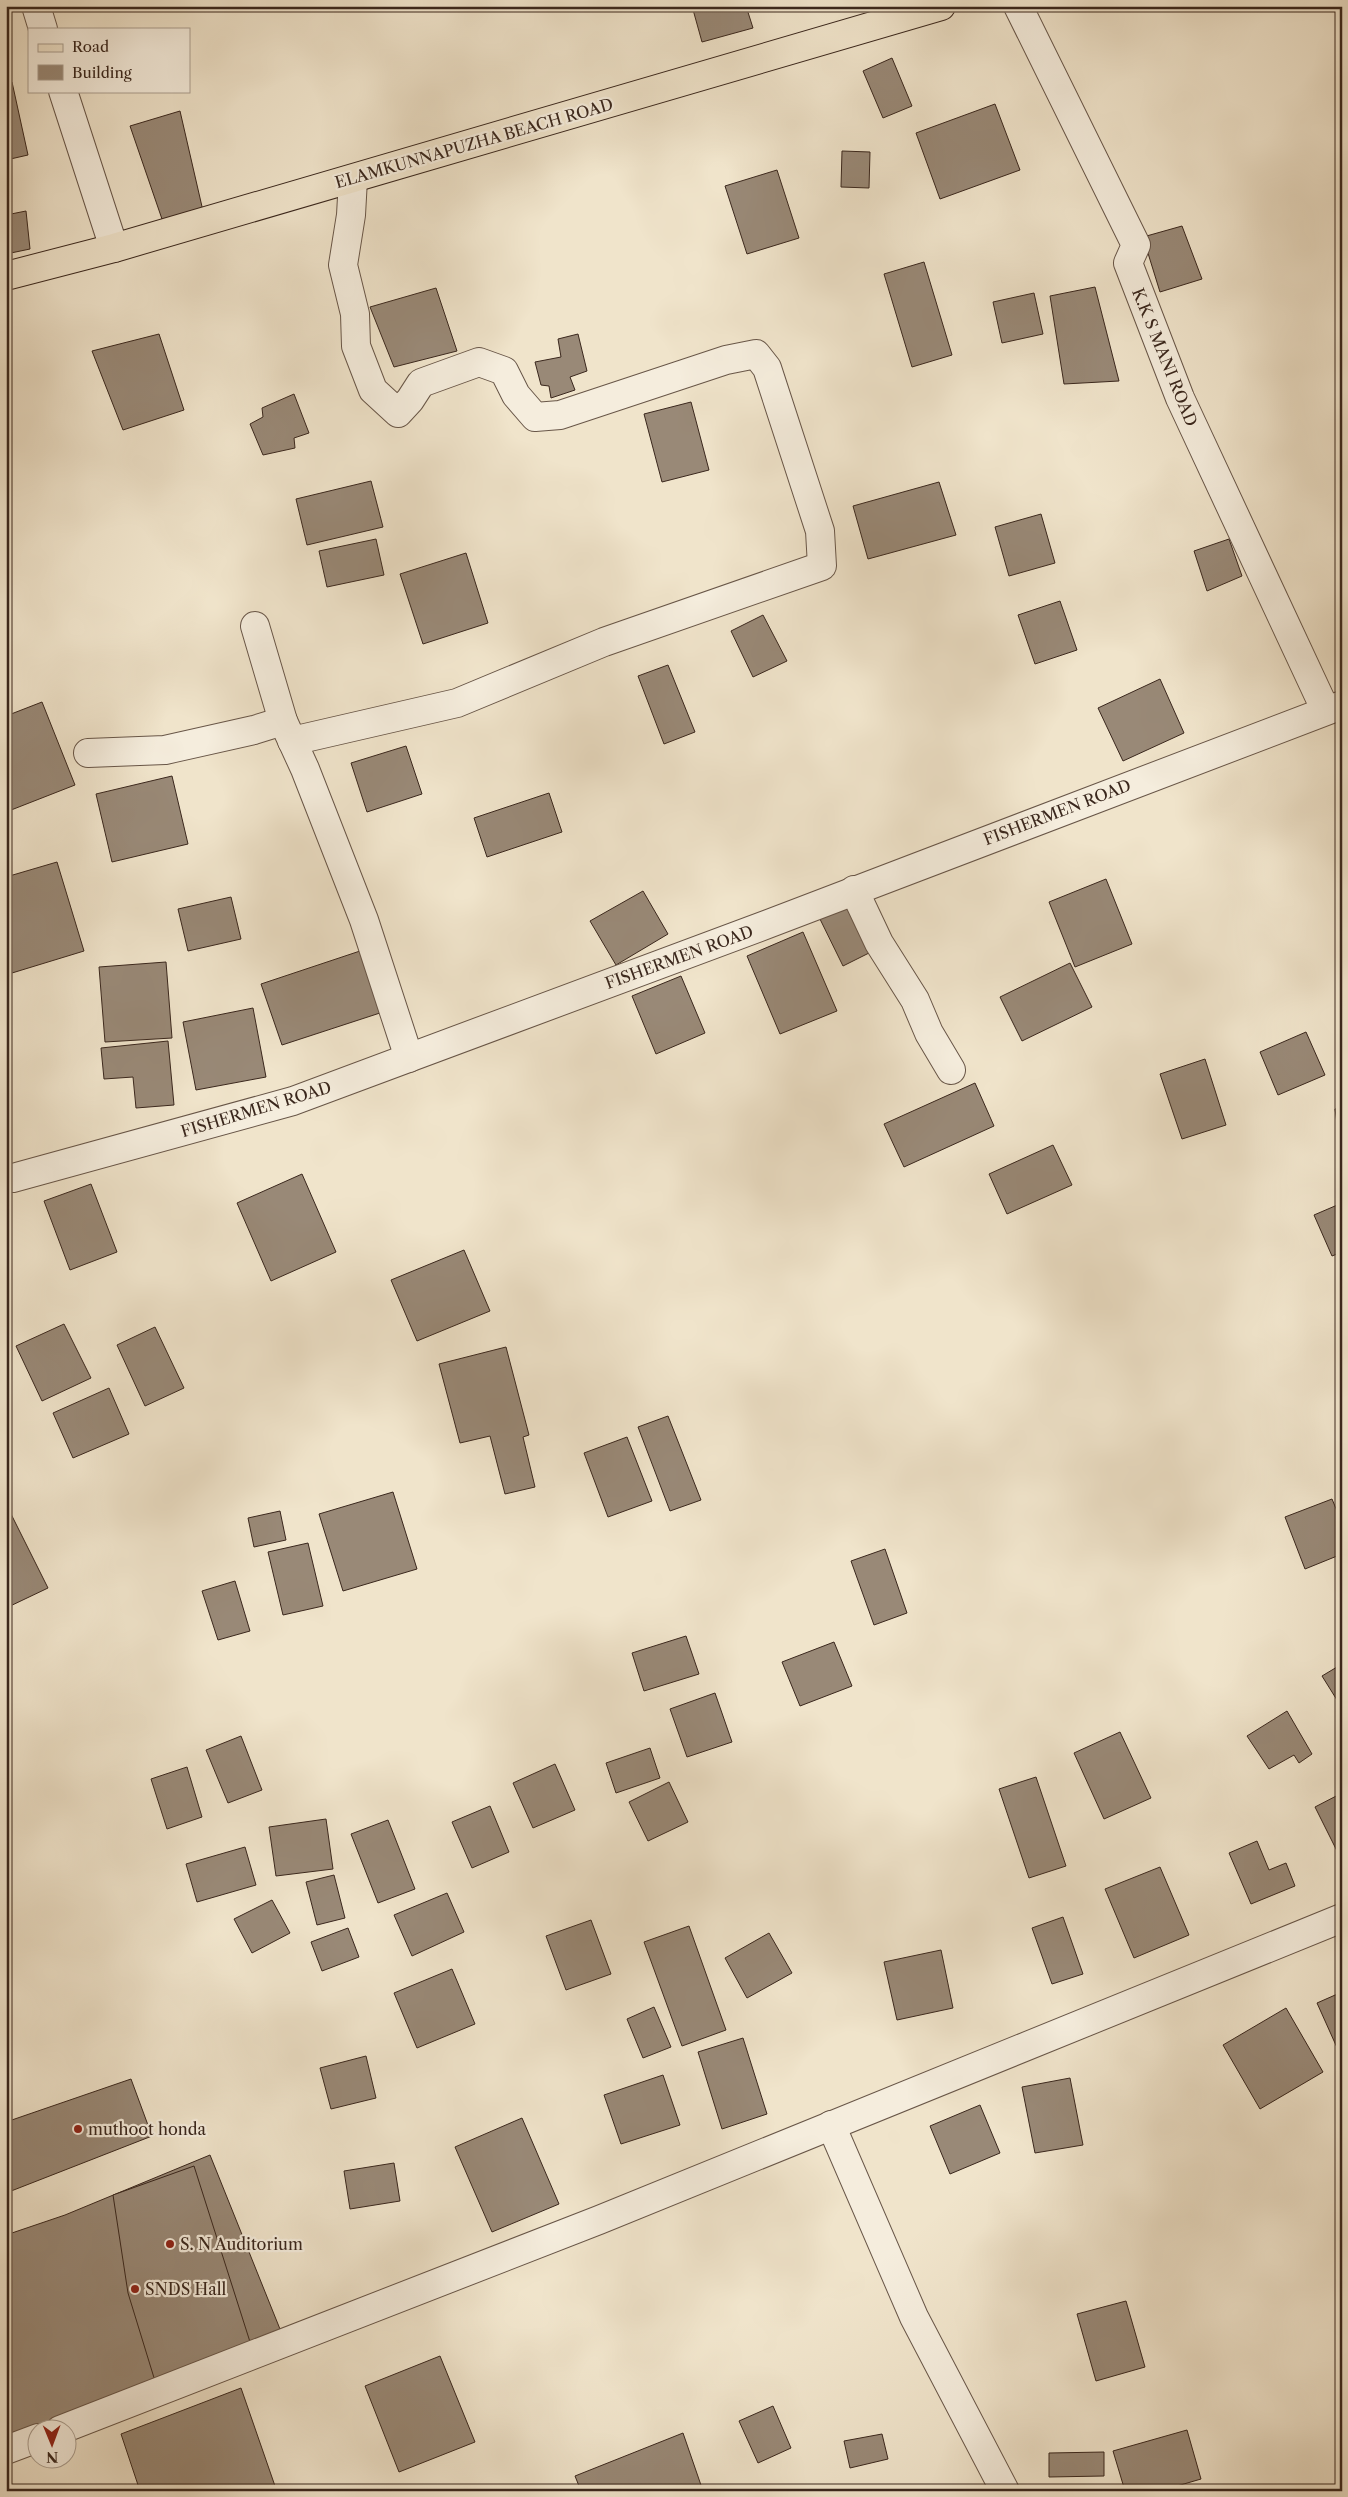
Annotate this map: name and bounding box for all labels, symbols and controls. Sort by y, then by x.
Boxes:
legend [28,28,190,92]
text: Road [72,37,109,56]
text: Building [72,63,132,82]
street label: ELAMKUNNAPUZHA BEACH ROAD [333,94,615,192]
street label: K.K S MANI ROAD [1128,285,1202,429]
street label: FISHERMEN ROAD [981,775,1134,849]
street label: FISHERMEN ROAD [602,921,756,993]
street label: FISHERMEN ROAD [178,1077,334,1141]
place label: muthoot honda [88,2119,207,2139]
marker: muthoot honda [72,2123,84,2135]
place label: S. N Auditorium [180,2234,303,2254]
marker: S. N Auditorium [164,2238,176,2250]
place label: SNDS Hall [145,2279,226,2299]
marker: SNDS Hall [129,2283,141,2295]
north arrow [28,2420,78,2470]
text: N [46,2448,58,2466]

